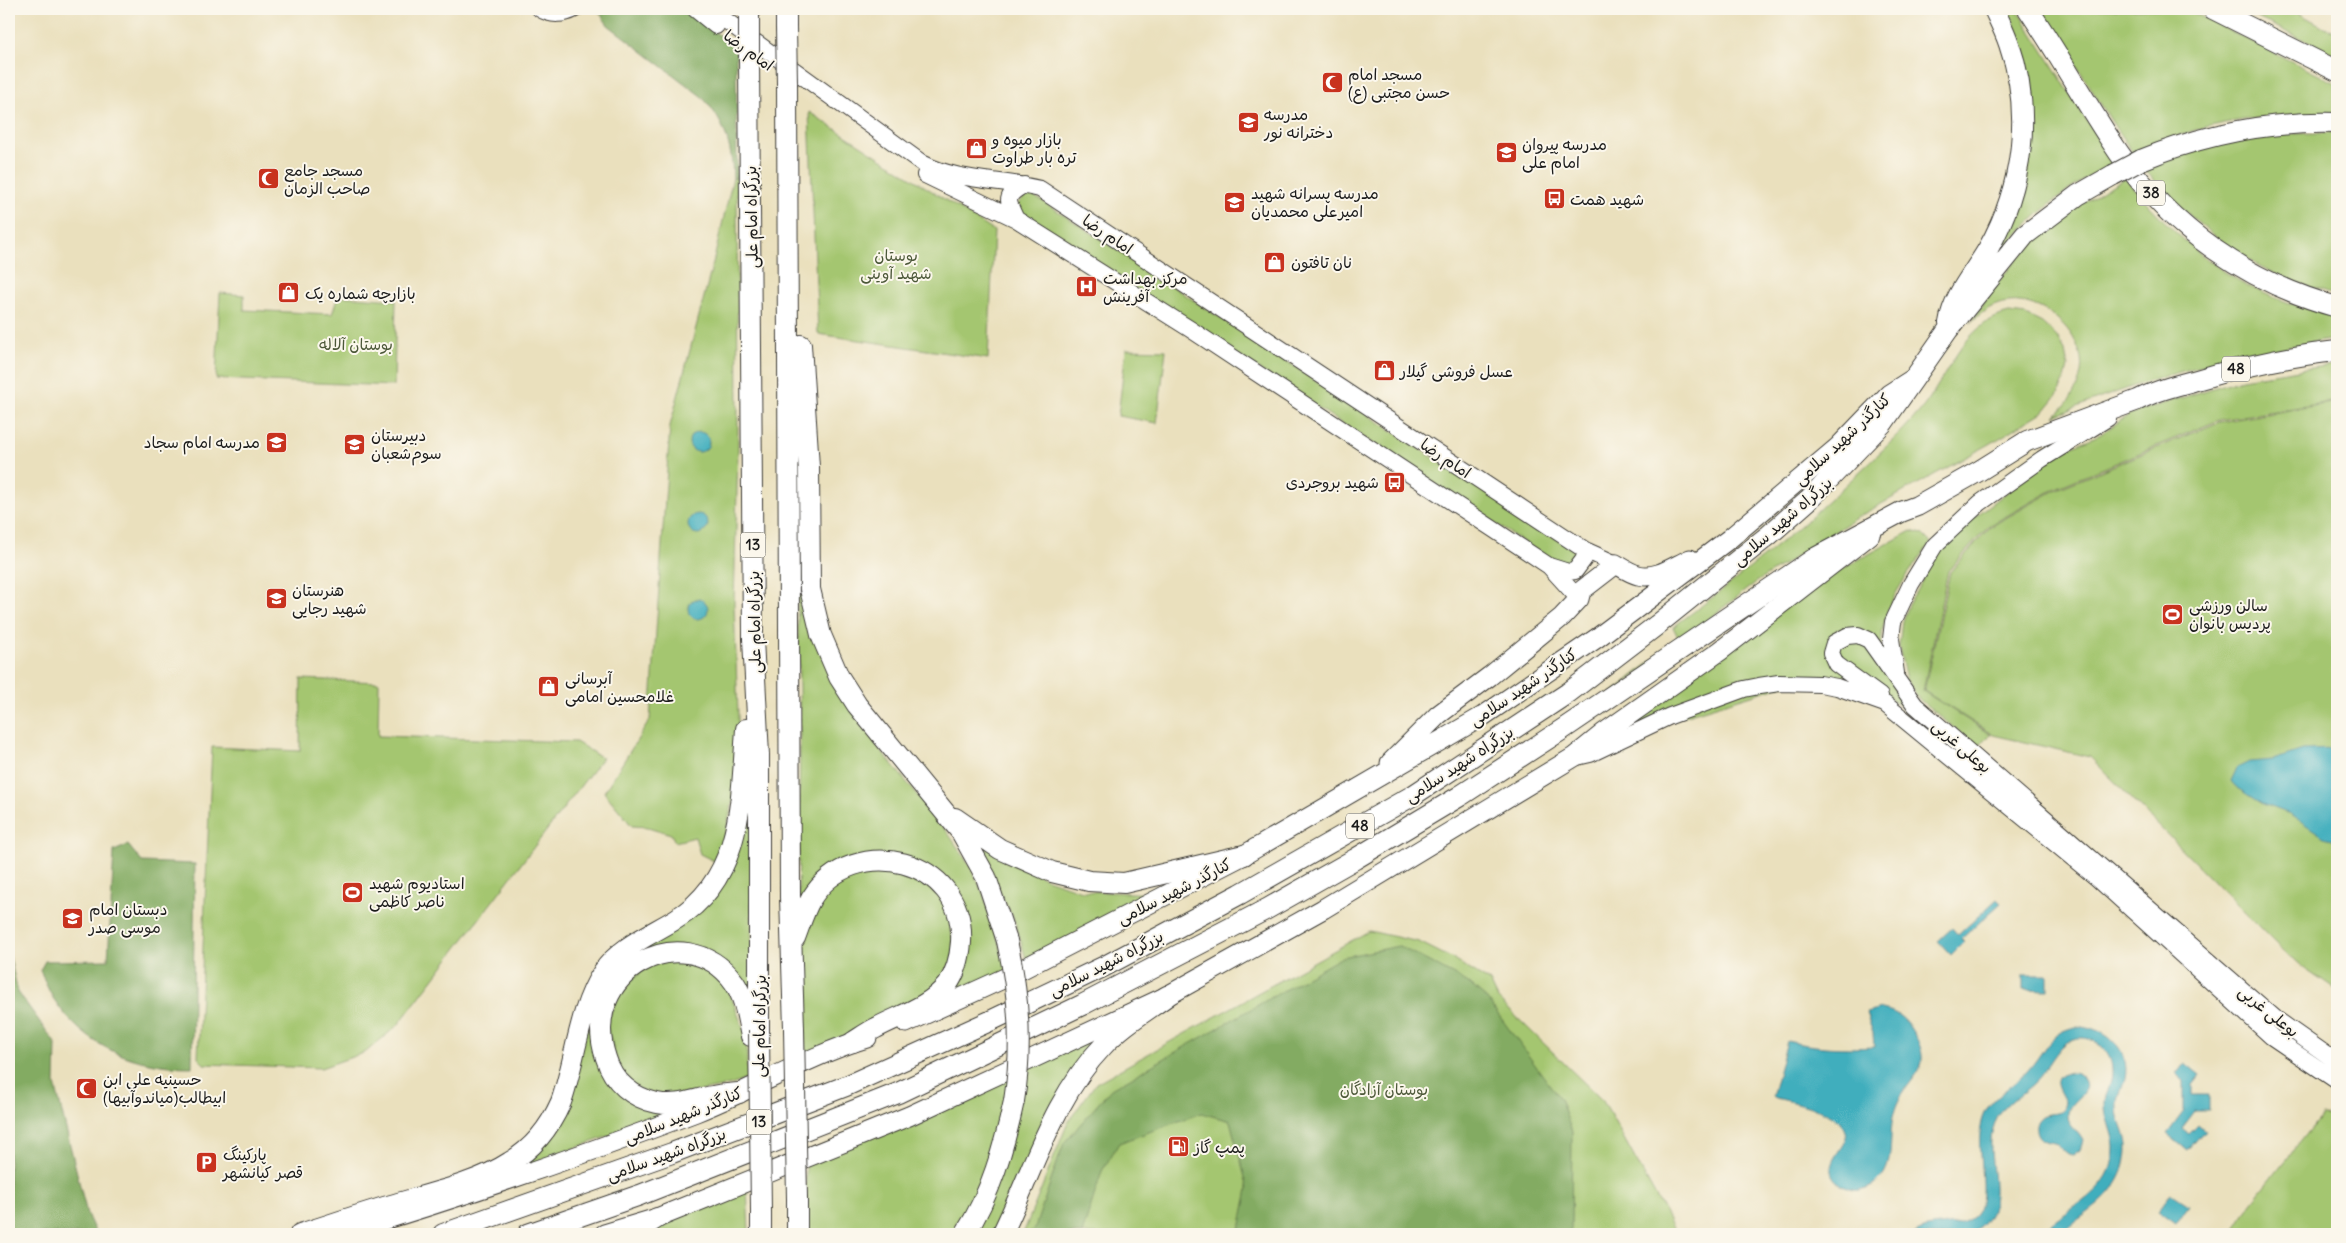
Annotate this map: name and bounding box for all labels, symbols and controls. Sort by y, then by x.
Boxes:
street label: امام رضا [718,25,778,77]
place label: مسجد امام حسن مجتبی (ع) [1348,64,1450,104]
mosque icon: مسجد امام حسن مجتبی (ع) [1320,71,1344,95]
place label: مدرسه دخترانه نور [1263,104,1333,143]
school or university icon: مدرسه دخترانه نور [1236,111,1260,135]
place label: بازار میوه و تره‌ بار طراوت [990,129,1077,167]
place label: مدرسه پیروان امام علی [1522,134,1607,175]
shop icon: بازار میوه و تره‌ بار طراوت [964,136,988,160]
school or university icon: مدرسه پیروان امام علی [1494,141,1518,165]
place label: مسجد جامع صاحب الزمان [284,160,370,198]
street label: بزرگراه امام علی [740,165,765,269]
mosque icon: مسجد جامع صاحب الزمان [256,167,280,191]
road number: 38 [2137,180,2165,206]
place label: مدرسه پسرانه شهید امیرعلی محمدیان [1251,183,1379,222]
bus stop icon: شهید همت [1542,187,1566,211]
place label: شهید همت [1570,189,1644,209]
school or university icon: مدرسه پسرانه شهید امیرعلی محمدیان [1223,190,1247,214]
street label: امام رضا [1077,210,1137,261]
park label: بوستان شهید آوینی [860,245,932,284]
shop icon: نان تافتون [1263,250,1287,274]
place label: نان تافتون [1291,252,1352,273]
place label: مرکز بهداشت آفرینش [1103,268,1188,306]
hospital icon: مرکز بهداشت آفرینش [1075,275,1099,299]
shop icon: بازارچه شماره یک [277,281,301,305]
place label: بازارچه شماره یک [305,283,416,304]
park label: بوستان آلاله [319,334,393,355]
road number: 48 [2222,356,2250,382]
shop icon: عسل فروشی گیلار [1372,359,1396,383]
place label: عسل فروشی گیلار [1398,361,1513,382]
street label: کنارگذر شهید سلامی [1789,389,1896,490]
place label: دبیرستان سوم‌شعبان [371,425,442,466]
school or university icon: مدرسه امام سجاد [264,430,288,454]
place label: مدرسه امام سجاد [144,432,260,455]
school or university icon: دبیرستان سوم‌شعبان [343,432,367,456]
street label: امام رضا [1415,434,1475,485]
bus stop icon: شهید بروجردی [1383,470,1407,494]
place label: شهید بروجردی [1286,472,1379,492]
street label: بزرگراه شهید سلامی [1728,472,1837,571]
road number: 13 [740,532,766,558]
street label: بزرگراه امام علی [743,570,768,674]
place label: هنرستان شهید رجایی [292,580,367,619]
school or university icon: هنرستان شهید رجایی [264,587,288,611]
place label: سالن ورزشی پردیس بانوان [2189,595,2271,634]
sports icon: سالن ورزشی پردیس بانوان [2161,602,2185,626]
street label: کنارگذر شهید سلامی [1465,644,1581,731]
place label: آبرسانی غلامحسین امامی [565,668,674,707]
shop icon: آبرسانی غلامحسین امامی [537,675,561,699]
street label: بوعلی غربی [1928,715,1996,778]
street label: بزرگراه شهید سلامی [1401,721,1518,807]
road number: 48 [1346,814,1374,838]
street label: کنارگذر شهید سلامی [1113,854,1235,929]
place label: استادیوم شهید ناصر کاظمی [369,873,465,912]
sports icon: استادیوم شهید ناصر کاظمی [341,880,365,904]
place label: دبستان امام موسی صدر [87,899,167,938]
school or university icon: دبستان امام موسی صدر [61,906,85,930]
street label: بزرگراه شهید سلامی [1045,926,1167,1001]
street label: بزرگراه امام علی [748,974,773,1078]
street label: بوعلی غربی [2234,981,2303,1042]
place label: حسینیه علی ابن ابیطالب(میاندوآبیها) [103,1069,226,1107]
mosque icon: حسینیه علی ابن ابیطالب(میاندوآبیها) [75,1076,99,1100]
park label: بوستان آزادگان [1340,1079,1428,1100]
street label: کنارگذر شهید سلامی [621,1082,746,1149]
road number: 13 [746,1110,772,1134]
street label: بزرگراه شهید سلامی [603,1123,729,1186]
fuel station icon: پمپ گاز [1166,1135,1190,1159]
place label: پمپ گاز [1192,1137,1245,1158]
place label: پارکینگ قصر کیانشهر [221,1144,303,1182]
parking icon: پارکینگ قصر کیانشهر [195,1151,219,1175]

